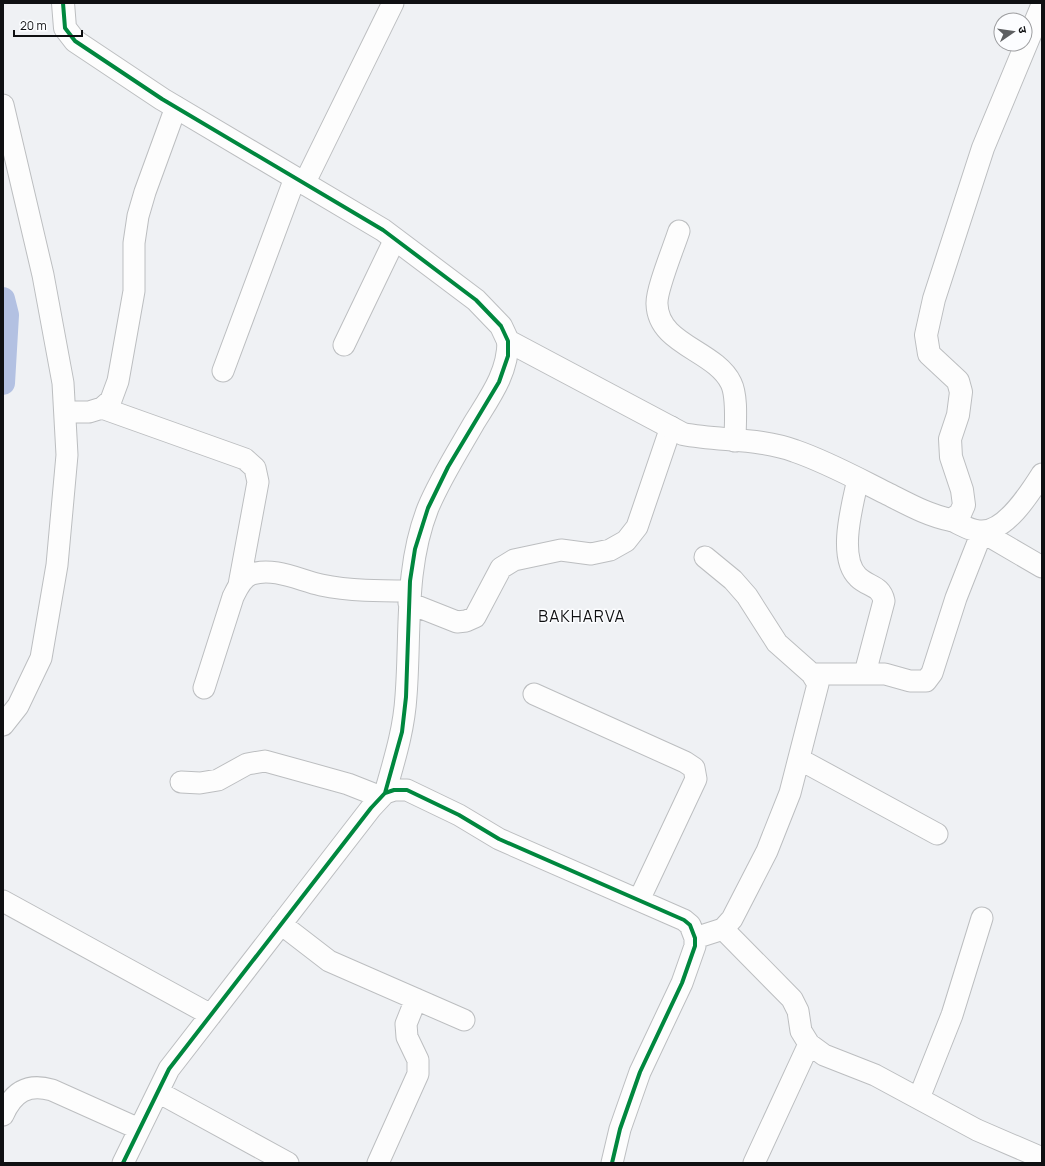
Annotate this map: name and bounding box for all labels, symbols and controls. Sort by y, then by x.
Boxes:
scale bar [14,12,82,38]
north arrow [993,12,1033,52]
text: 20 m [20,17,47,34]
text: उ [1015,25,1031,35]
district label: BAKHARVA [538,605,626,627]

